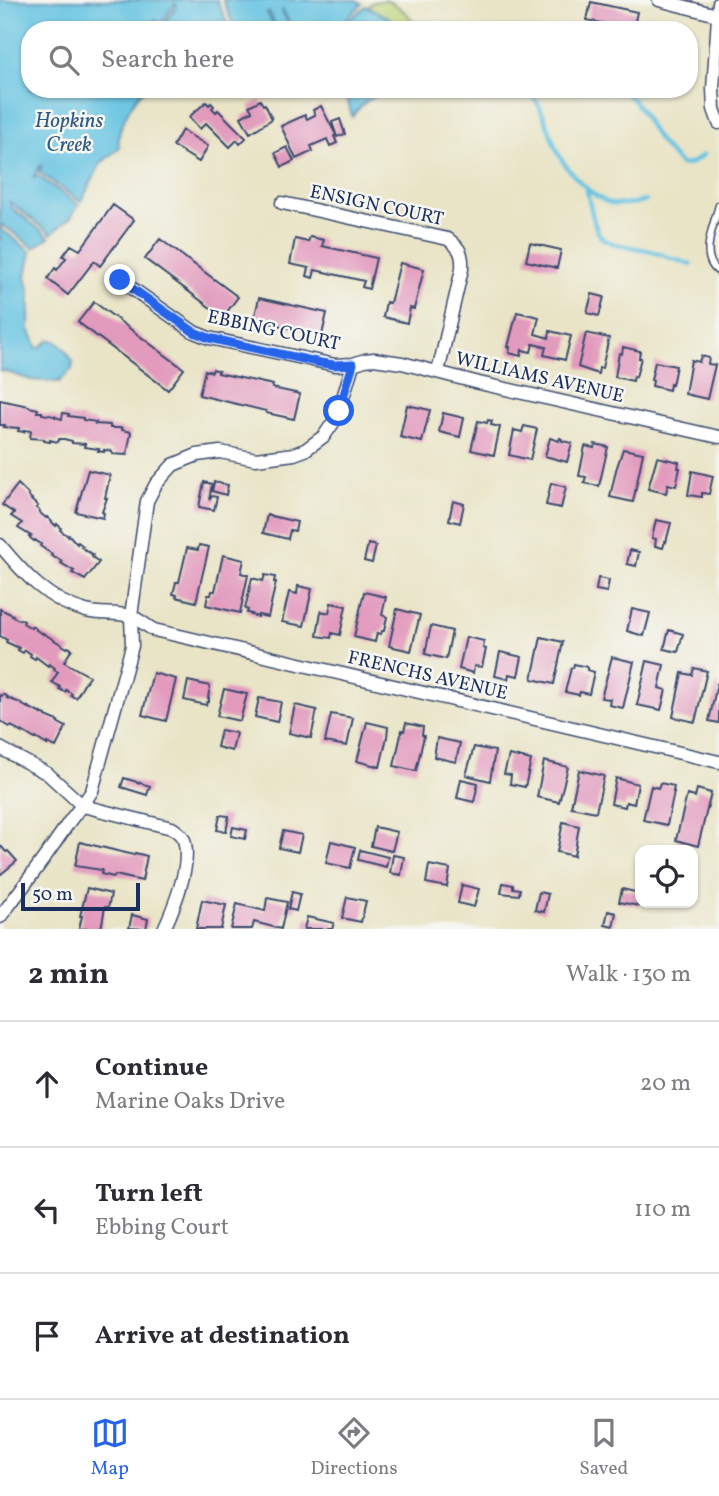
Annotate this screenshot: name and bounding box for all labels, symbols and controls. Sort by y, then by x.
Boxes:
search box [21,21,698,98]
icon: search [45,41,83,79]
text: Search here [101,42,234,78]
water label: Hopkins Creek [35,107,103,160]
street label: ENSIGN COURT [307,179,446,233]
route end [104,264,135,295]
street label: EBBING COURT [205,304,342,358]
street label: WILLIAMS AVENUE [453,346,626,410]
route start [323,395,354,426]
street label: FRENCHS AVENUE [345,645,510,707]
map controls [635,845,698,908]
button: locate [635,845,698,908]
scale bar [21,880,140,912]
text: 50 m [32,882,73,908]
text: 2 min [28,954,109,996]
text: Walk · 130 m [566,959,691,991]
text: Continue [95,1050,208,1086]
icon: ahead [28,1065,66,1103]
text: 20 m [640,1068,691,1100]
text: Marine Oaks Drive [95,1086,285,1118]
text: Turn left [95,1176,203,1212]
icon: left [28,1191,66,1229]
text: 110 m [634,1194,691,1226]
text: Ebbing Court [95,1212,229,1244]
icon: arrive [28,1317,66,1355]
text: Arrive at destination [95,1318,350,1354]
tab: Map [91,1414,129,1482]
tab: Directions [311,1414,398,1482]
tab: Saved [579,1414,628,1482]

